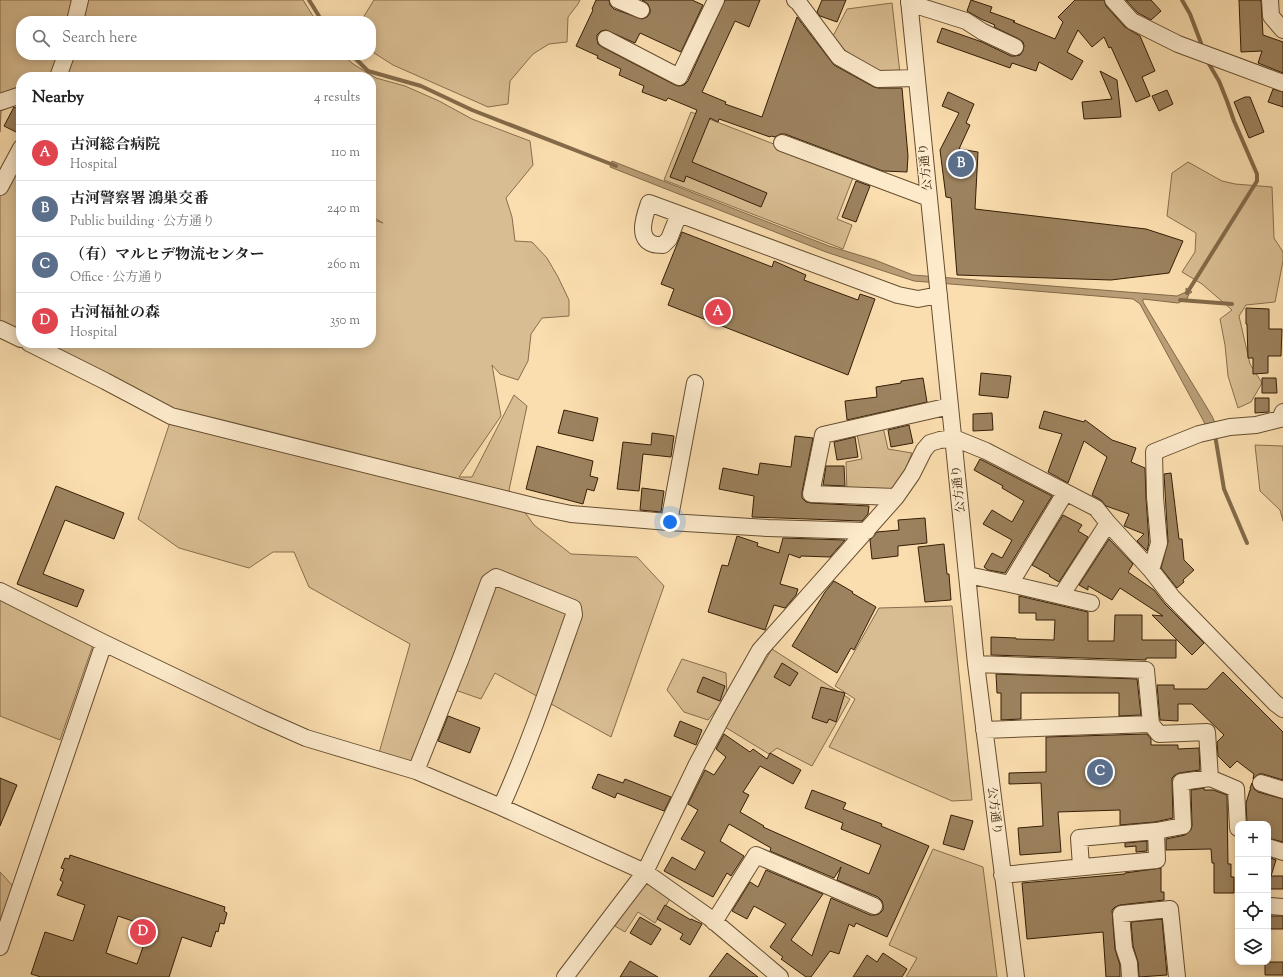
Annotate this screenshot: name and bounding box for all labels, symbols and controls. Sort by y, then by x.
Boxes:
search box [16,16,376,60]
icon: search [30,27,52,49]
text: Search here [62,28,137,49]
text: Nearby [32,86,84,110]
text: 4 results [314,89,360,107]
text: 古河総合病院 [70,135,160,156]
street label: 公方通り [915,142,937,192]
text: A [40,144,50,162]
text: 110 m [331,144,360,162]
pin: B [948,149,974,179]
text: Hospital [70,156,117,174]
text: 古河警察署 鴻巣交番 [70,189,208,210]
text: B [41,200,49,218]
text: 240 m [327,200,360,218]
text: Public building · 公方通り [70,213,215,231]
text: （有）マルヒデ物流センター [70,245,264,266]
text: C [40,256,50,274]
text: 260 m [327,256,360,274]
text: Office · 公方通り [70,269,164,287]
pin: A [705,297,731,327]
text: 古河福祉の森 [70,303,160,324]
text: D [40,312,50,330]
text: 350 m [330,312,360,330]
text: Hospital [70,324,117,342]
street label: 公方通り [948,464,970,514]
your location [660,512,680,532]
pin: C [1087,757,1113,787]
street label: 公方通り [982,786,1006,836]
map controls [1235,821,1271,965]
button: + [1235,821,1271,857]
button: − [1235,857,1271,893]
button: locate [1235,893,1271,929]
pin: D [130,917,156,947]
button: layers [1235,929,1271,965]

